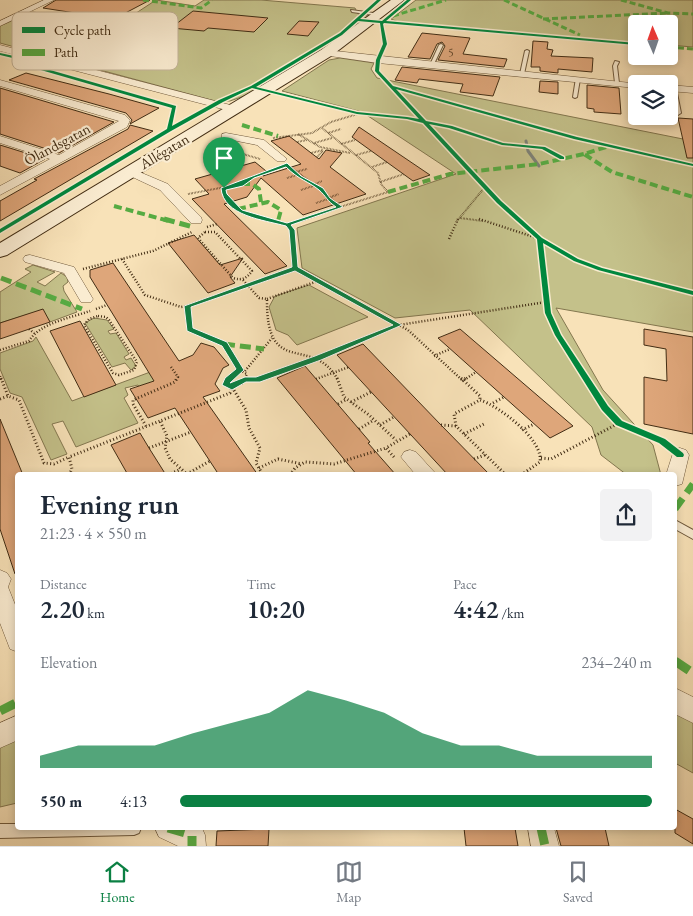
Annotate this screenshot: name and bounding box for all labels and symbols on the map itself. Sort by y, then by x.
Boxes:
legend [12,12,178,70]
north arrow [628,15,678,65]
text: Cycle path [54,21,111,39]
text: Path [54,43,78,61]
house number: 5 [448,44,454,60]
street label: Ölandsgatan [21,119,94,169]
street label: Allégatan [135,129,192,174]
pin [203,137,245,188]

